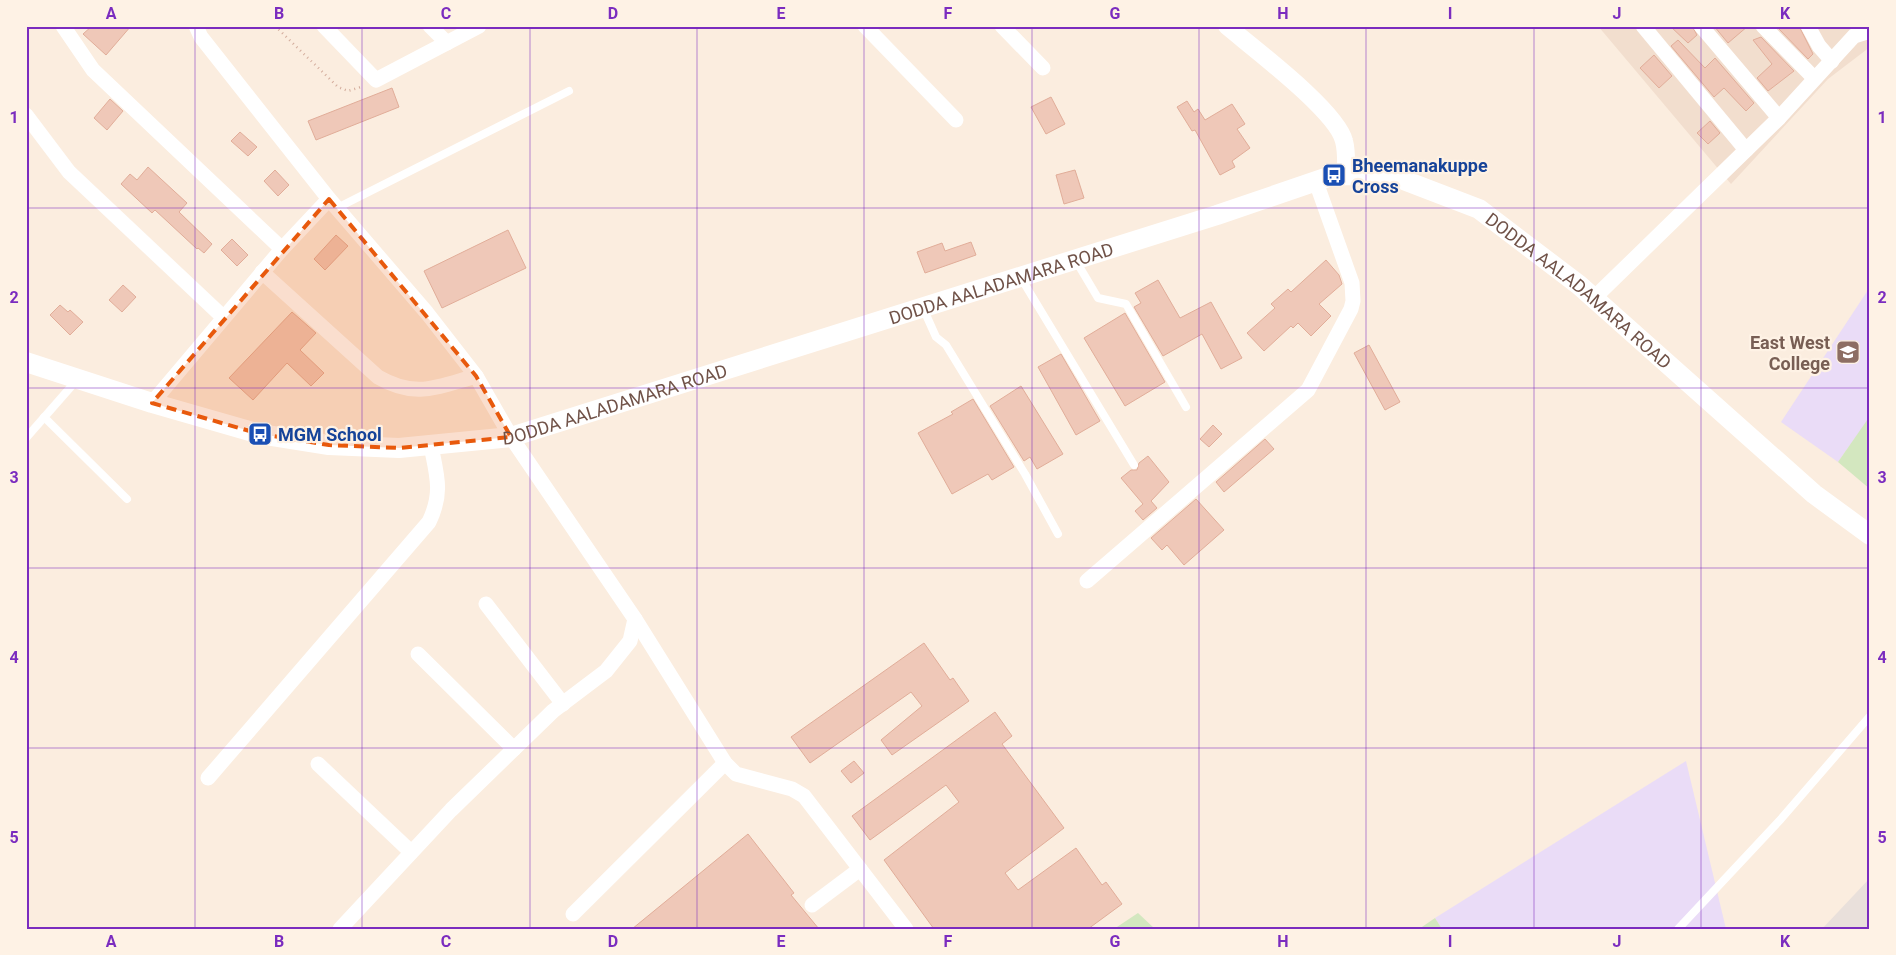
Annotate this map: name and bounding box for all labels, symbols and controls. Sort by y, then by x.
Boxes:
text: A [106,4,117,23]
text: B [274,4,284,23]
text: C [441,4,451,23]
text: D [608,4,618,23]
text: E [777,4,786,23]
text: F [944,4,953,23]
text: G [1110,4,1121,23]
text: H [1277,4,1289,23]
text: I [1448,4,1452,23]
text: J [1613,4,1621,23]
text: K [1780,4,1791,23]
text: 1 [9,108,19,127]
text: 1 [1877,108,1887,127]
place label: Bheemanakuppe Cross [1352,155,1488,197]
bus stop icon: Bheemanakuppe Cross [1321,162,1347,188]
street label: DODDA AALADAMARA ROAD [1482,208,1676,373]
street label: DODDA AALADAMARA ROAD [886,238,1116,328]
text: 2 [9,288,19,307]
text: 2 [1877,288,1887,307]
place label: East West College [1750,332,1830,374]
school or university icon: East West College [1835,339,1861,365]
street label: DODDA AALADAMARA ROAD [502,359,730,448]
bus stop icon: MGM School [247,421,273,447]
place label: MGM School [278,424,382,445]
text: 3 [9,468,19,487]
text: 3 [1877,468,1887,487]
text: 4 [9,648,19,667]
text: 4 [1877,648,1887,667]
text: 5 [9,828,19,847]
text: 5 [1877,828,1887,847]
text: A [106,932,117,951]
text: B [274,932,284,951]
text: C [441,932,451,951]
text: D [608,932,618,951]
text: E [777,932,786,951]
text: F [944,932,953,951]
text: G [1110,932,1121,951]
text: H [1277,932,1289,951]
text: I [1448,932,1452,951]
text: J [1613,932,1621,951]
text: K [1780,932,1791,951]

